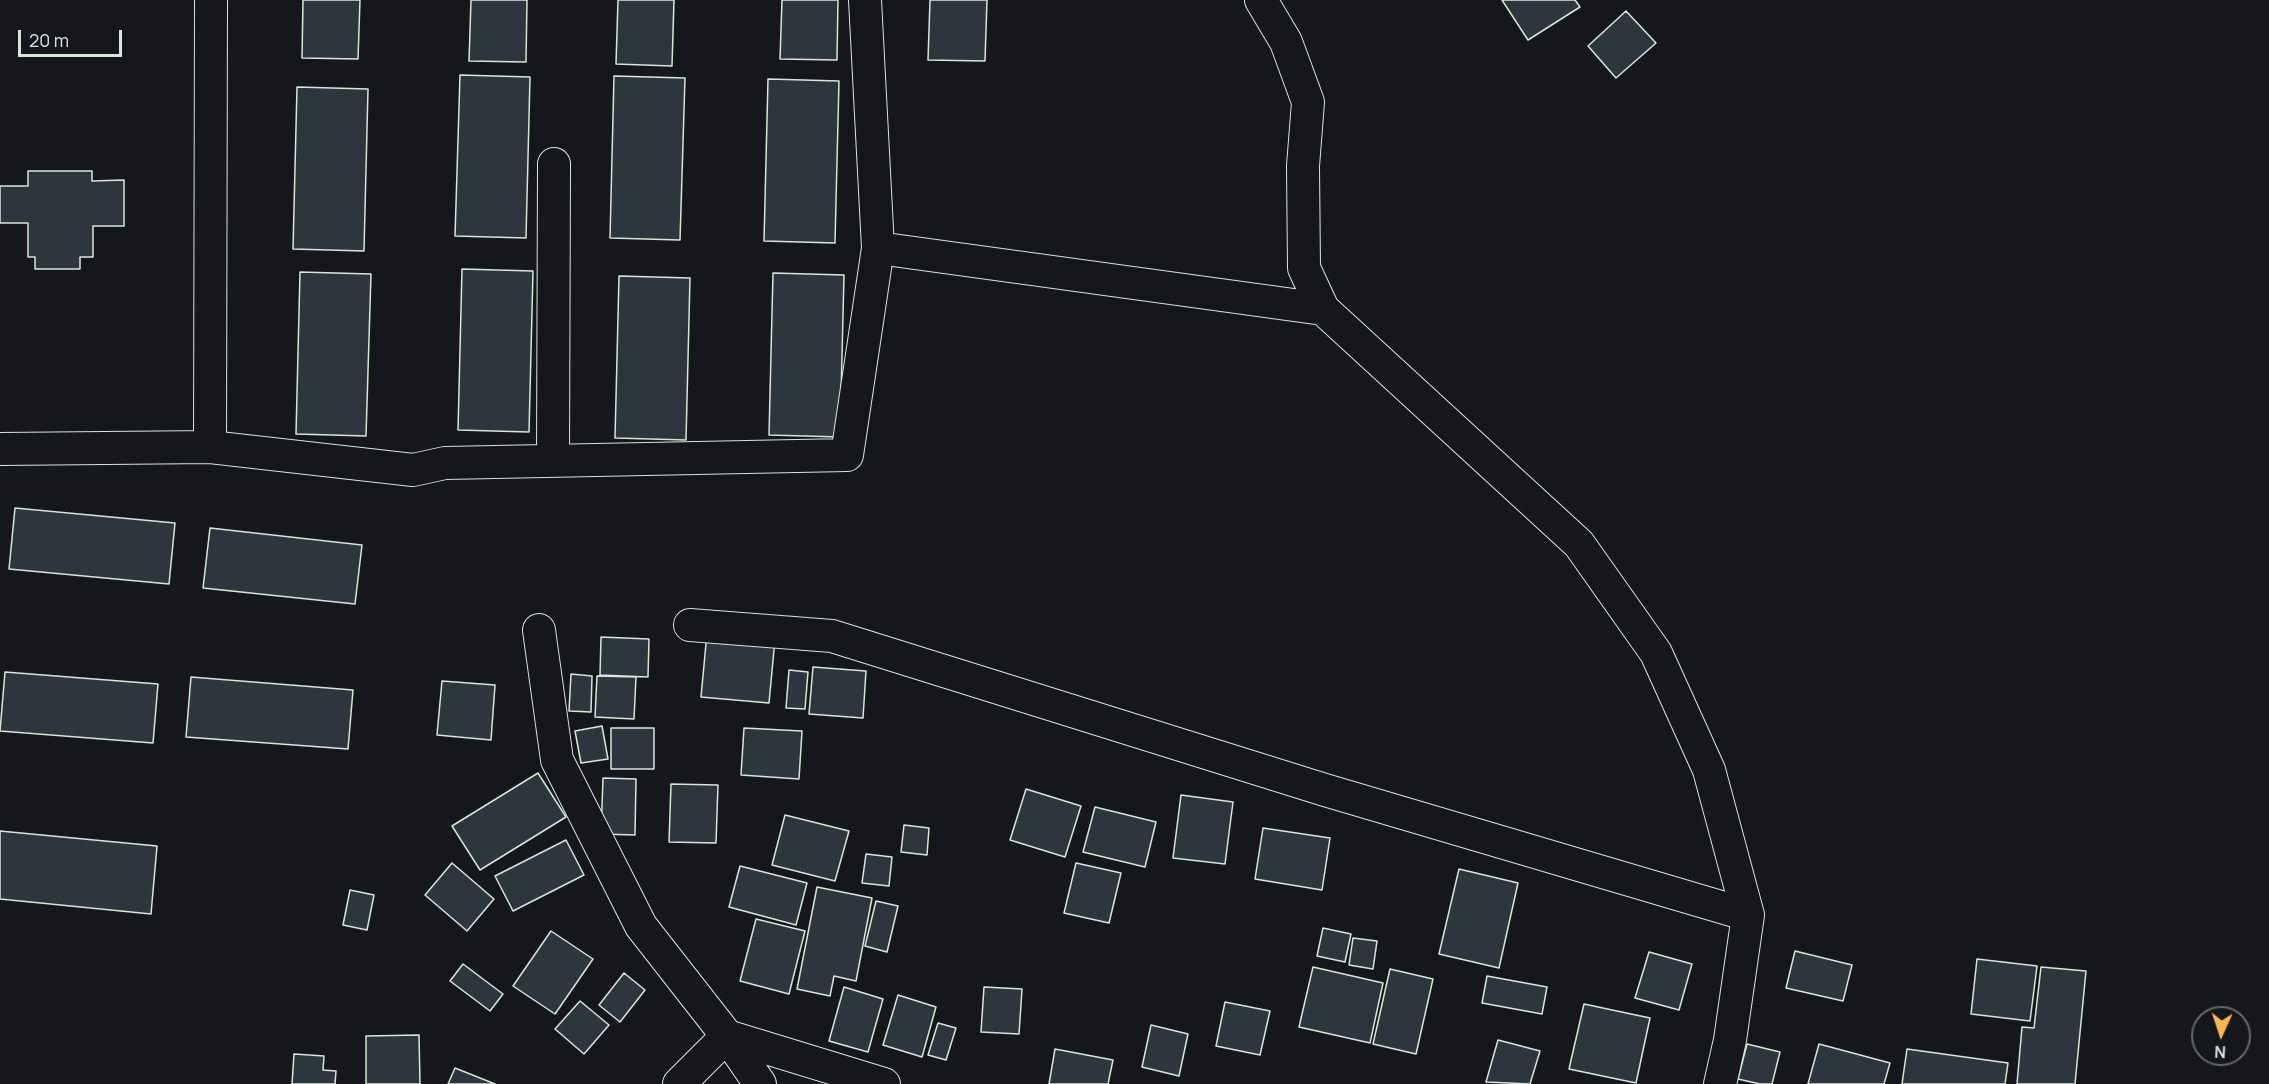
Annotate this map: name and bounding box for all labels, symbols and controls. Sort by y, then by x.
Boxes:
scale bar [21,18,124,56]
text: 20 m [29,28,69,52]
north arrow [2191,1006,2251,1066]
text: N [2214,1041,2226,1063]

